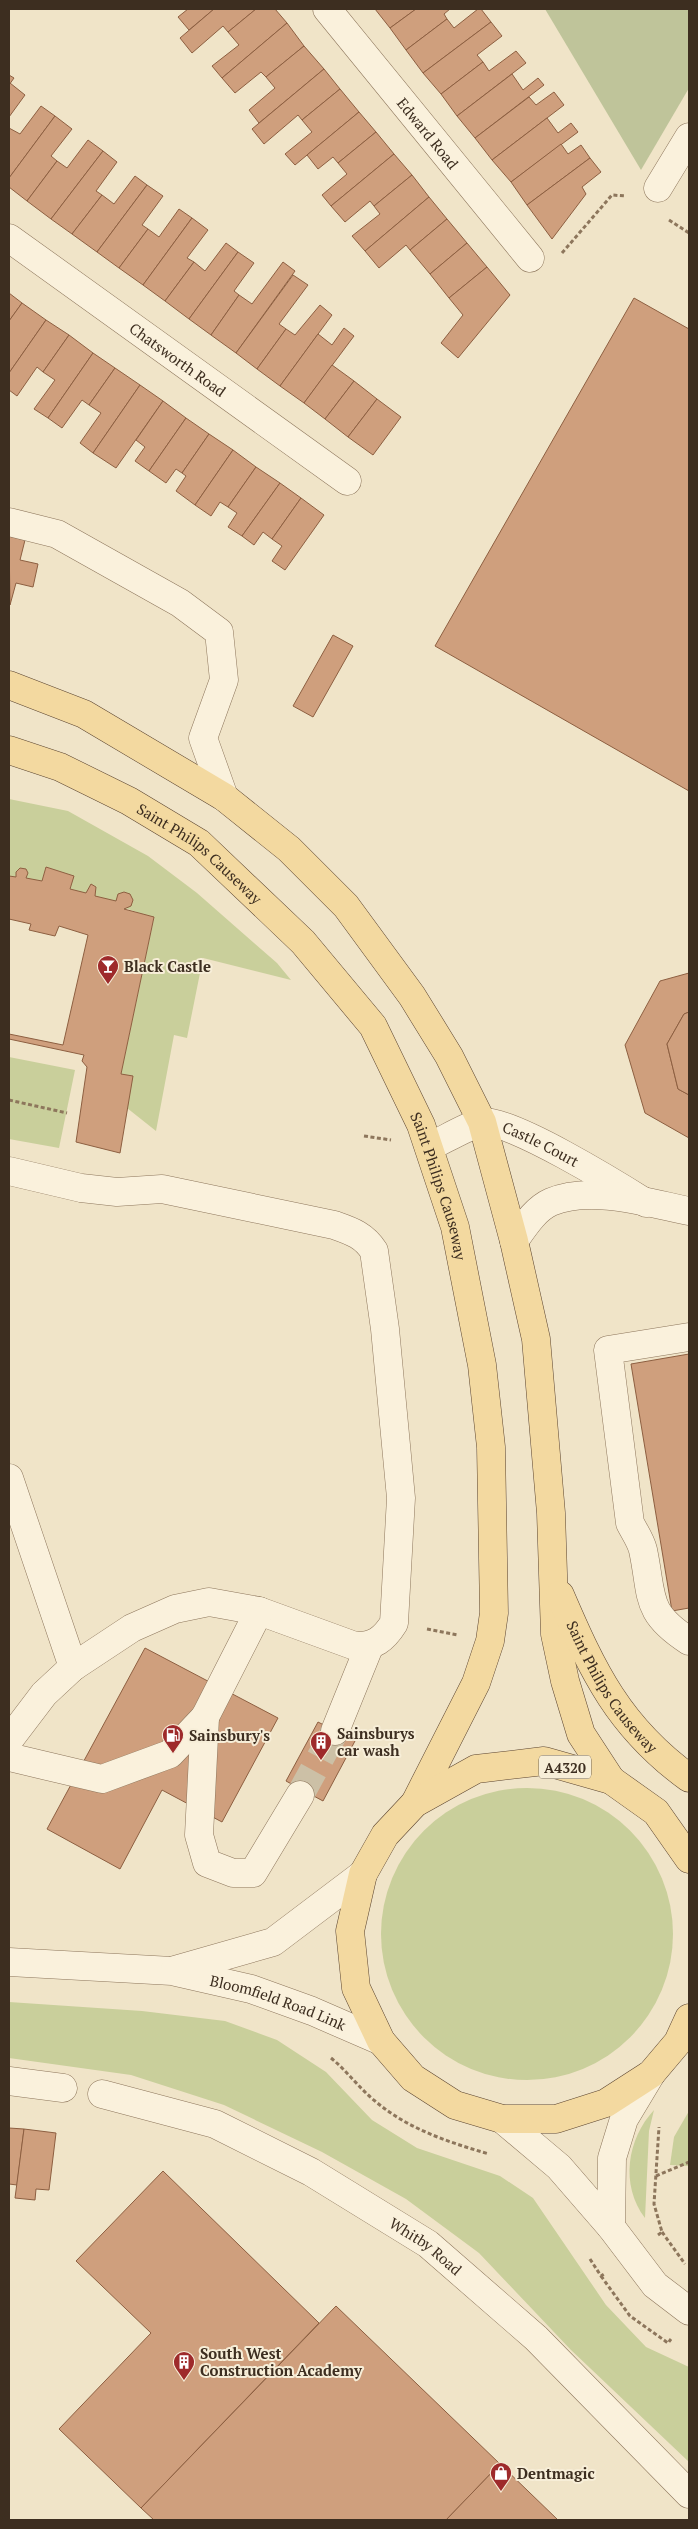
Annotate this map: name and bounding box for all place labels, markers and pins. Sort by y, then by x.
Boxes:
bar icon: Black Castle [96,954,120,985]
place label: Black Castle [124,956,211,976]
fuel station icon: Sainsbury's [161,1723,185,1754]
place label: Sainsburys car wash [337,1723,415,1760]
place label: Sainsbury's [189,1725,270,1745]
building icon: Sainsburys car wash [309,1730,333,1761]
place label: South West Construction Academy [200,2343,363,2380]
building icon: South West Construction Academy [172,2350,196,2381]
shop icon: Dentmagic [489,2461,513,2492]
place label: Dentmagic [517,2463,595,2483]

